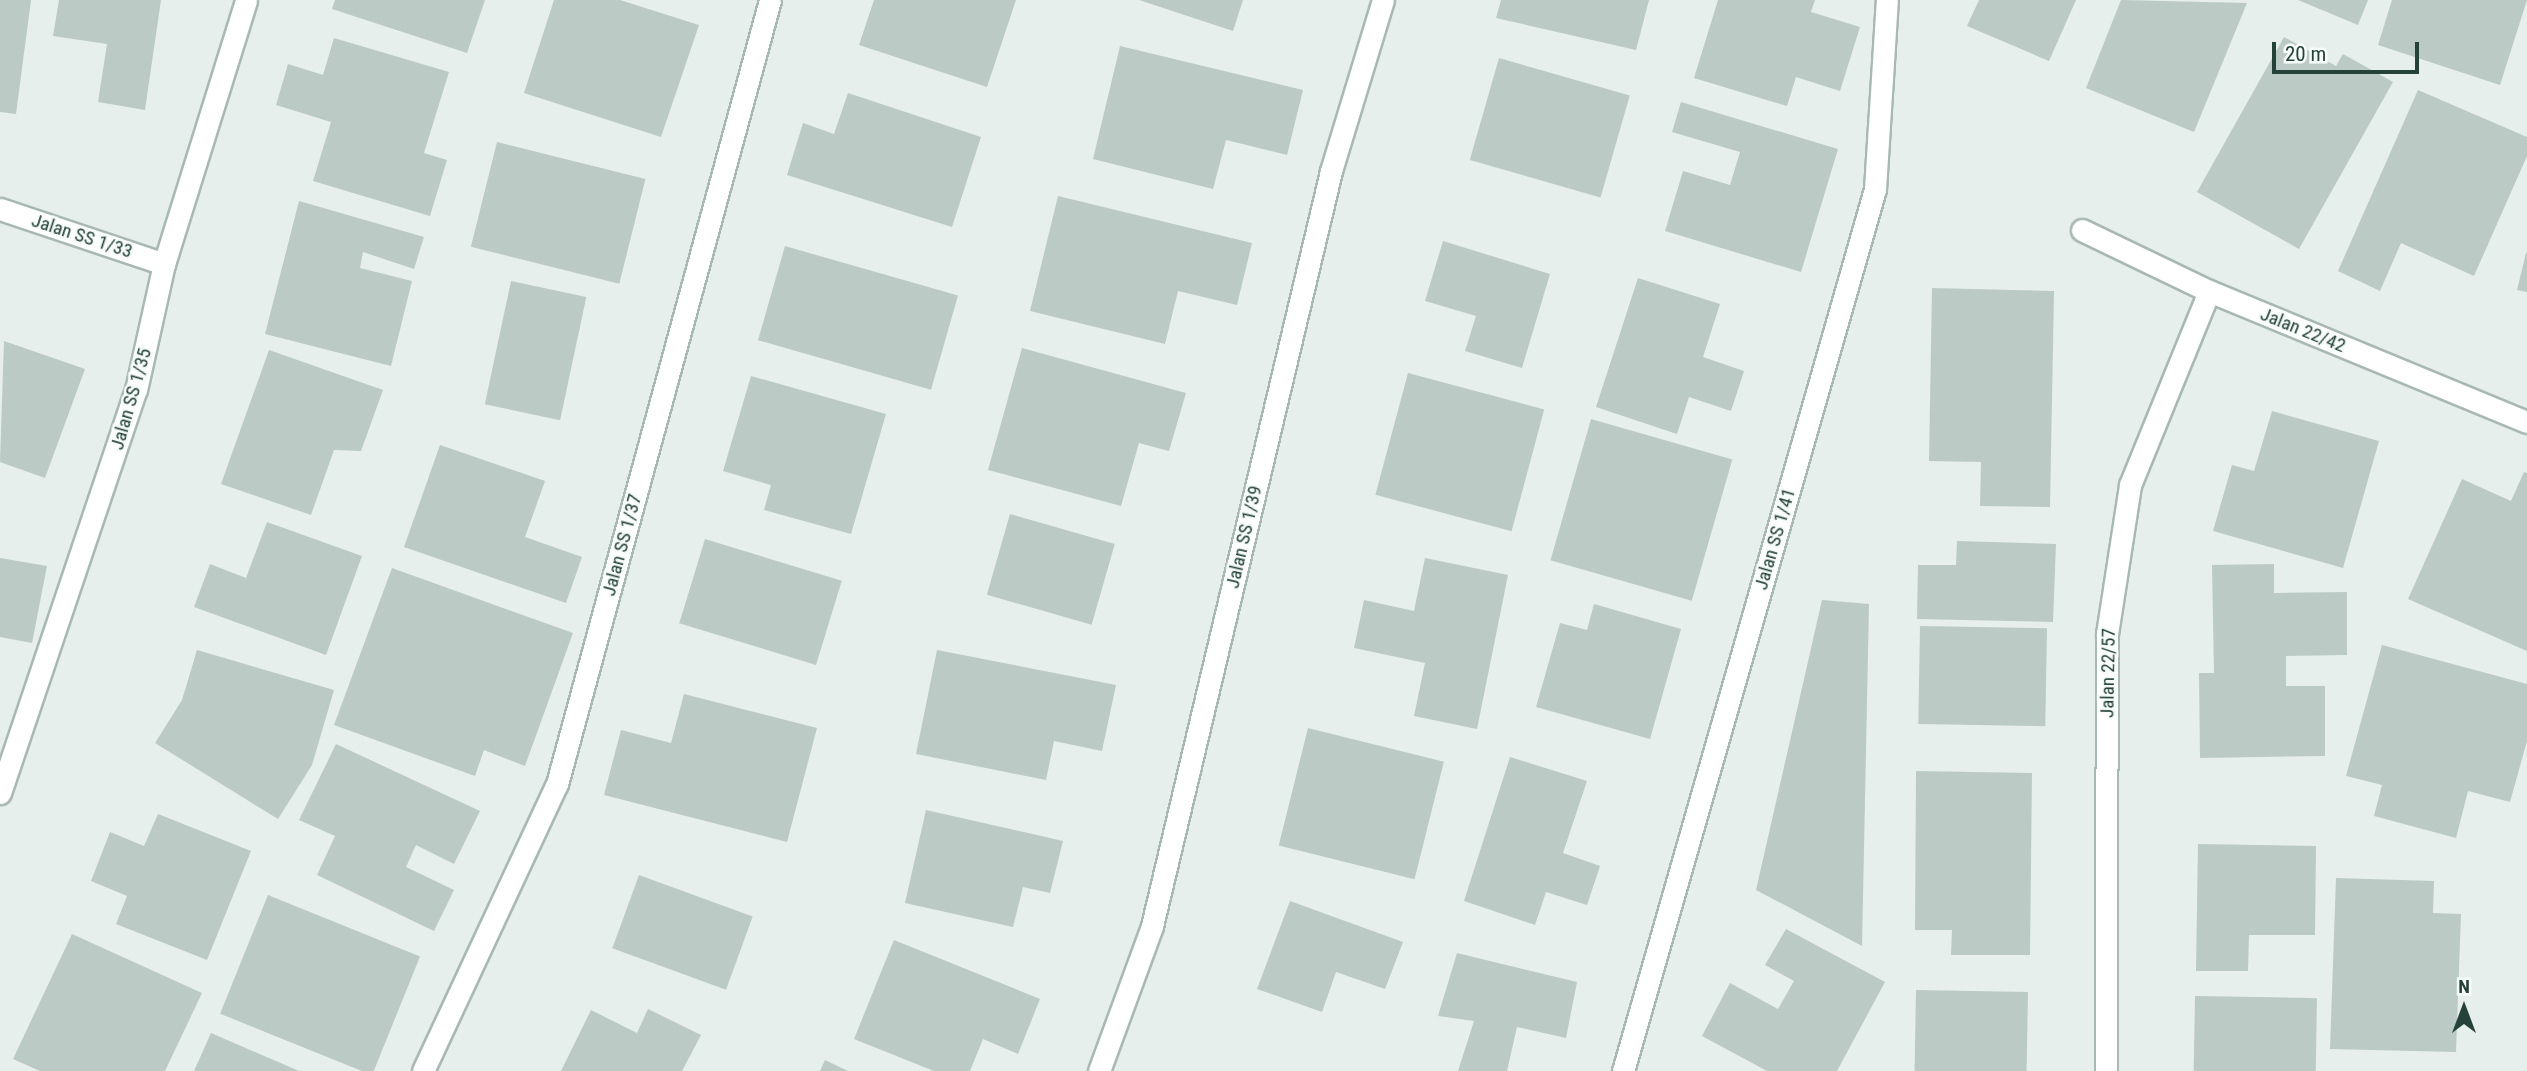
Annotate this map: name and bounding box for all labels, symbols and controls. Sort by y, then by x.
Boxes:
scale bar [2275,28,2422,72]
text: 20 m [2285,42,2326,66]
street label: Jalan SS 1/33 [29,209,135,263]
street label: Jalan 22/42 [2257,303,2349,357]
street label: Jalan SS 1/35 [106,346,156,452]
street label: Jalan SS 1/39 [1221,483,1267,591]
street label: Jalan SS 1/41 [1750,486,1800,592]
street label: Jalan SS 1/37 [597,492,647,598]
street label: Jalan 22/57 [2096,628,2120,718]
north arrow [2429,973,2499,1043]
text: N [2458,975,2470,998]

